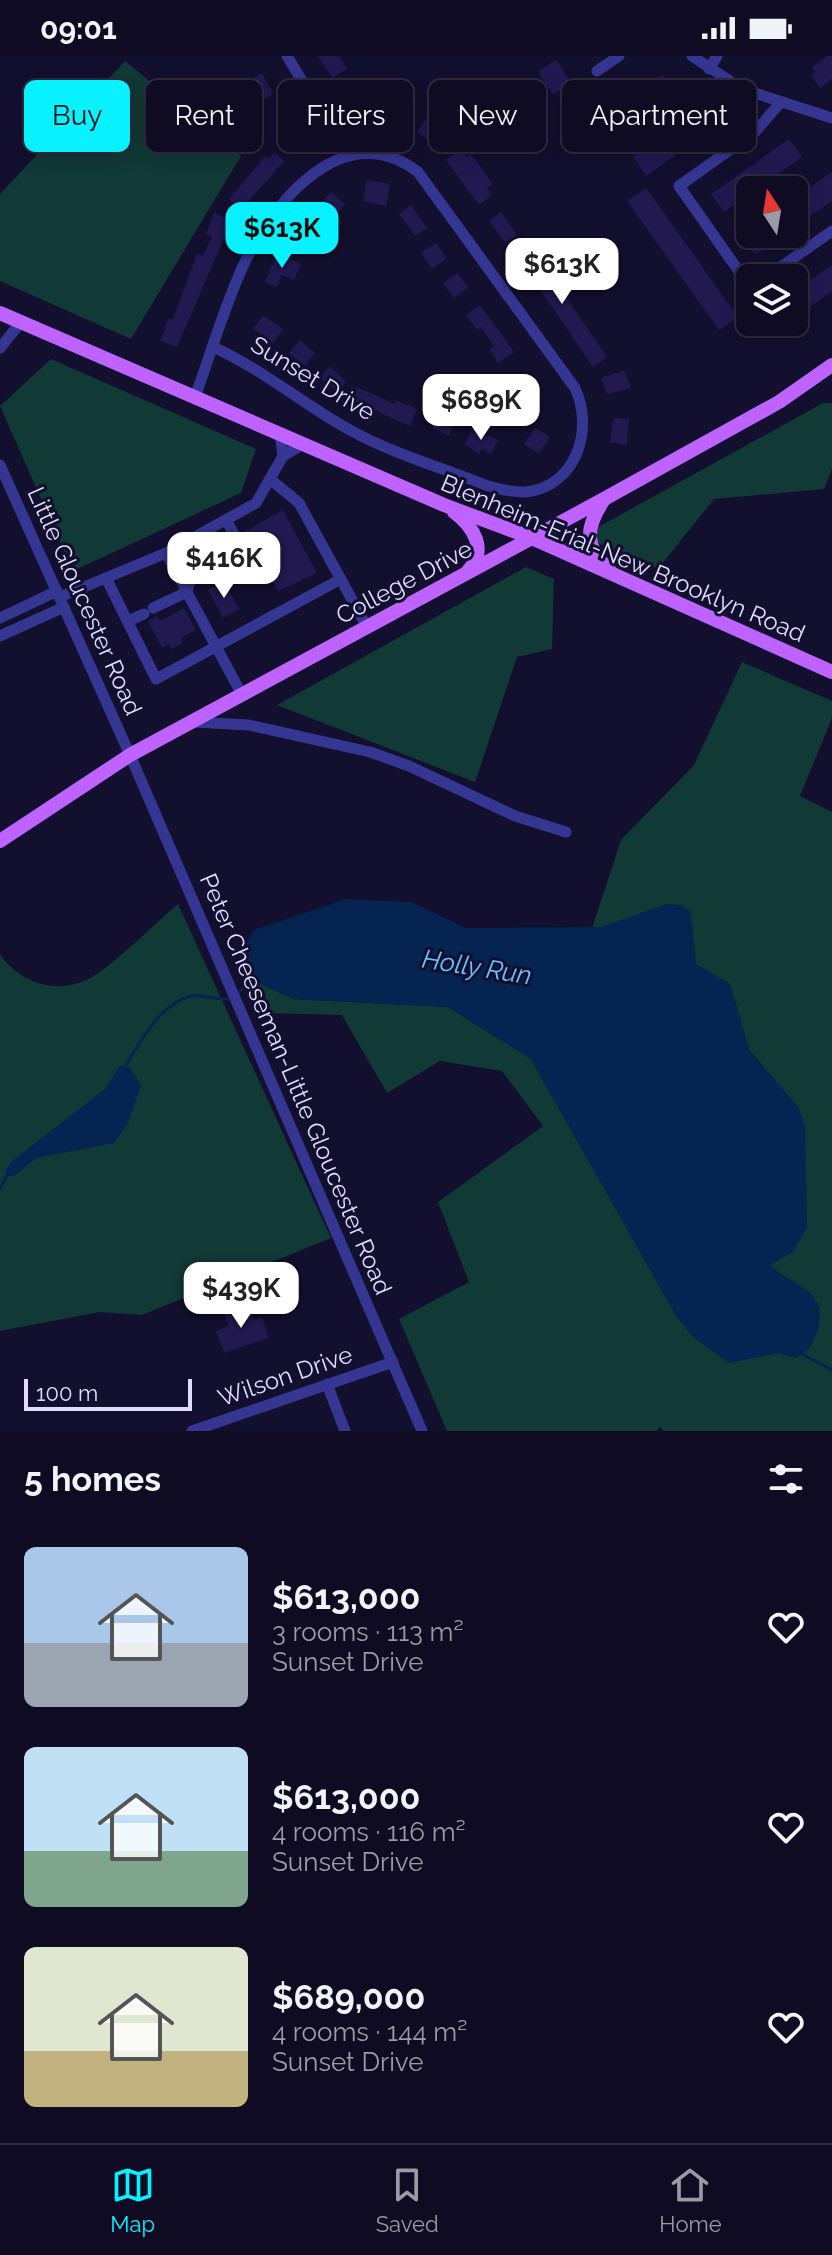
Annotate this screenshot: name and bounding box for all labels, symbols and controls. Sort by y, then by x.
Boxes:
text: 09:01 [40,11,117,46]
chip: Buy [24,80,130,152]
chip: Rent [146,80,262,152]
chip: Filters [278,80,413,152]
chip: New [429,80,546,152]
chip: Apartment [562,80,756,152]
north arrow [736,176,808,248]
map controls [736,176,808,336]
pin: $613K [226,202,338,270]
text: $613K [243,213,321,243]
pin: $613K [506,238,618,306]
text: $613K [523,249,601,279]
button: layers [736,264,808,336]
street label: Sunset Drive [246,330,380,426]
pin: $689K [425,374,537,442]
text: $689K [441,385,521,415]
street label: Blenheim-Erial-New Brooklyn Road [437,468,809,648]
street label: Little Gloucester Road [22,483,148,719]
pin: $416K [168,532,280,600]
street label: College Drive [331,534,477,630]
text: $416K [185,543,263,573]
street label: Peter Cheeseman-Little Gloucester Road [194,869,398,1299]
water label: Holly Run [420,944,534,990]
pin: $439K [185,1262,297,1330]
text: $439K [202,1273,280,1303]
street label: Wilson Drive [214,1339,356,1413]
scale bar [24,1375,192,1411]
text: 100 m [36,1380,98,1406]
icon: filters [764,1457,808,1501]
text: 5 homes [24,1459,161,1499]
text: $613,000 [272,1577,420,1617]
icon: home [88,1579,184,1675]
icon: heart [764,1605,808,1649]
text: 3 rooms · 113 m² [272,1617,464,1647]
text: Sunset Drive [272,1647,423,1677]
text: $613,000 [272,1777,420,1817]
icon: home [88,1779,184,1875]
icon: heart [764,1805,808,1849]
text: 4 rooms · 116 m² [272,1817,466,1847]
text: Sunset Drive [272,1847,423,1877]
text: $689,000 [272,1977,425,2017]
icon: home [88,1979,184,2075]
icon: heart [764,2005,808,2049]
text: 4 rooms · 144 m² [272,2017,467,2047]
text: Sunset Drive [272,2047,423,2077]
tab: Map [110,2163,155,2237]
tab: Saved [376,2163,439,2237]
tab: Home [659,2163,722,2237]

